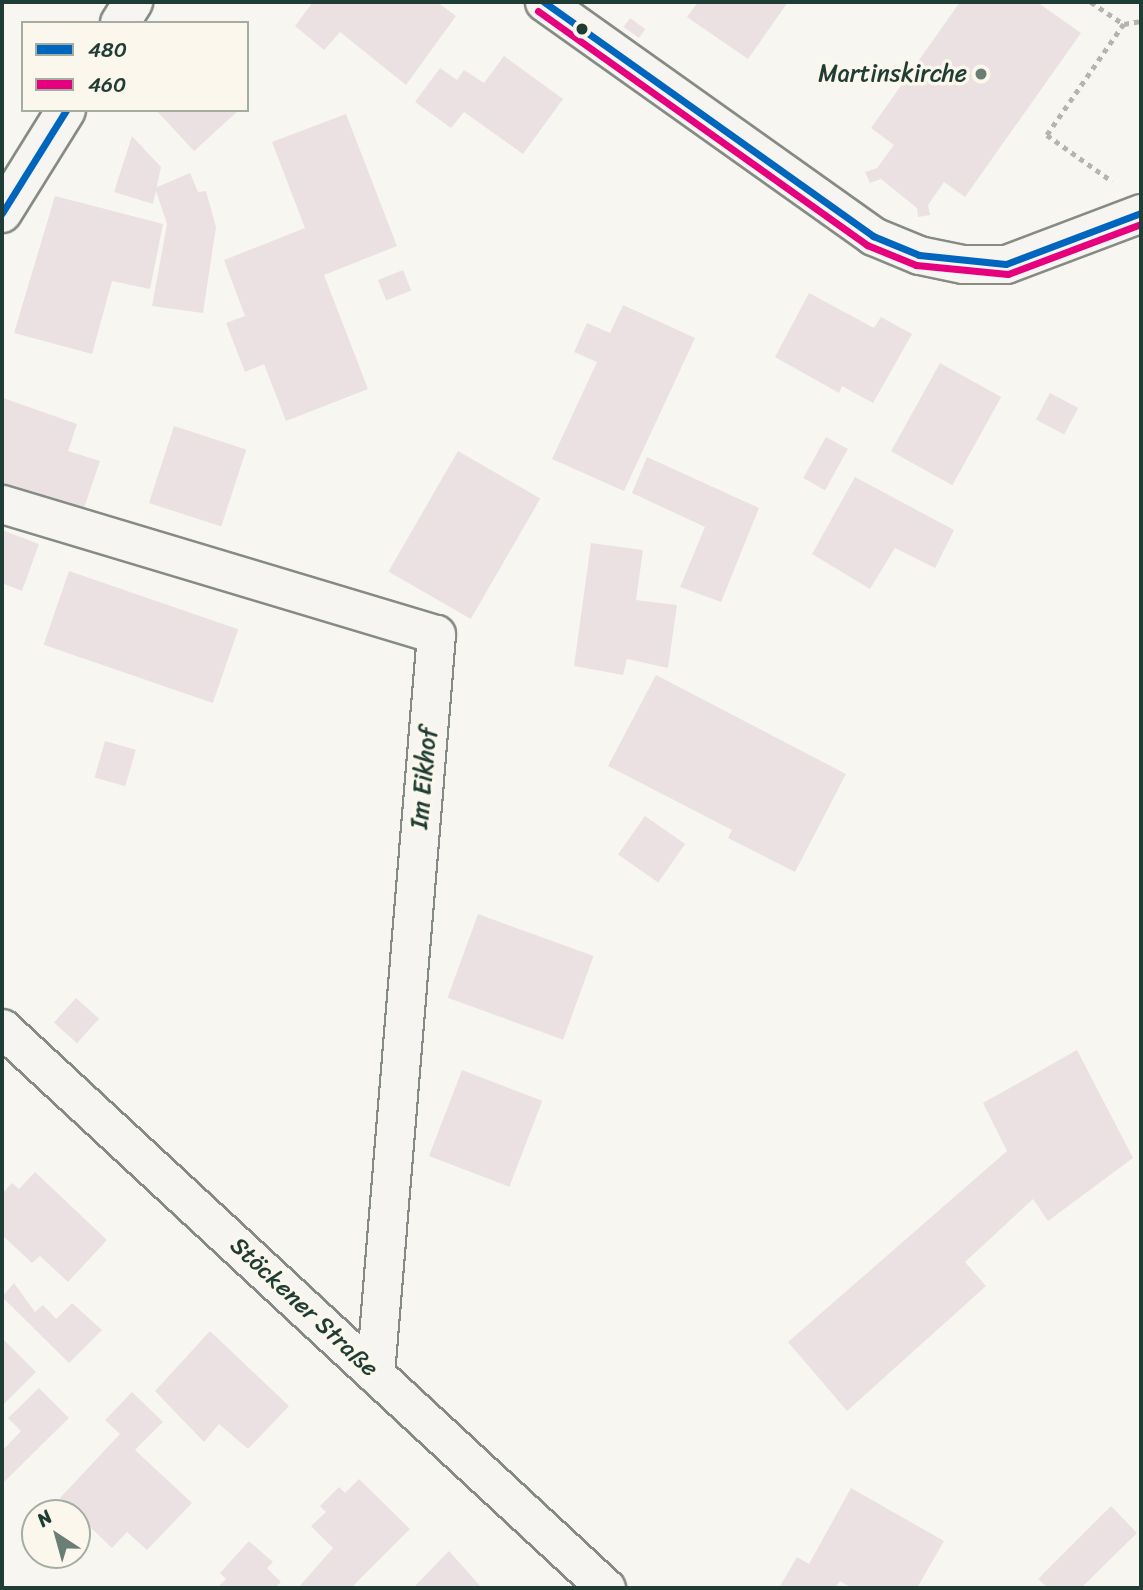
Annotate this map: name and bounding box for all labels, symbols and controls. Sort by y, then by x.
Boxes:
legend [21,21,248,112]
unlabelled marker [575,22,589,36]
text: 480 [88,31,127,69]
place label: Martinskirche [818,60,967,88]
text: 460 [88,66,126,104]
marker: Martinskirche [973,66,989,82]
street label: Im Eikhof [405,726,443,830]
street label: Stöckener Straße [224,1231,384,1383]
north arrow [21,1499,91,1569]
text: N [30,1501,60,1535]

